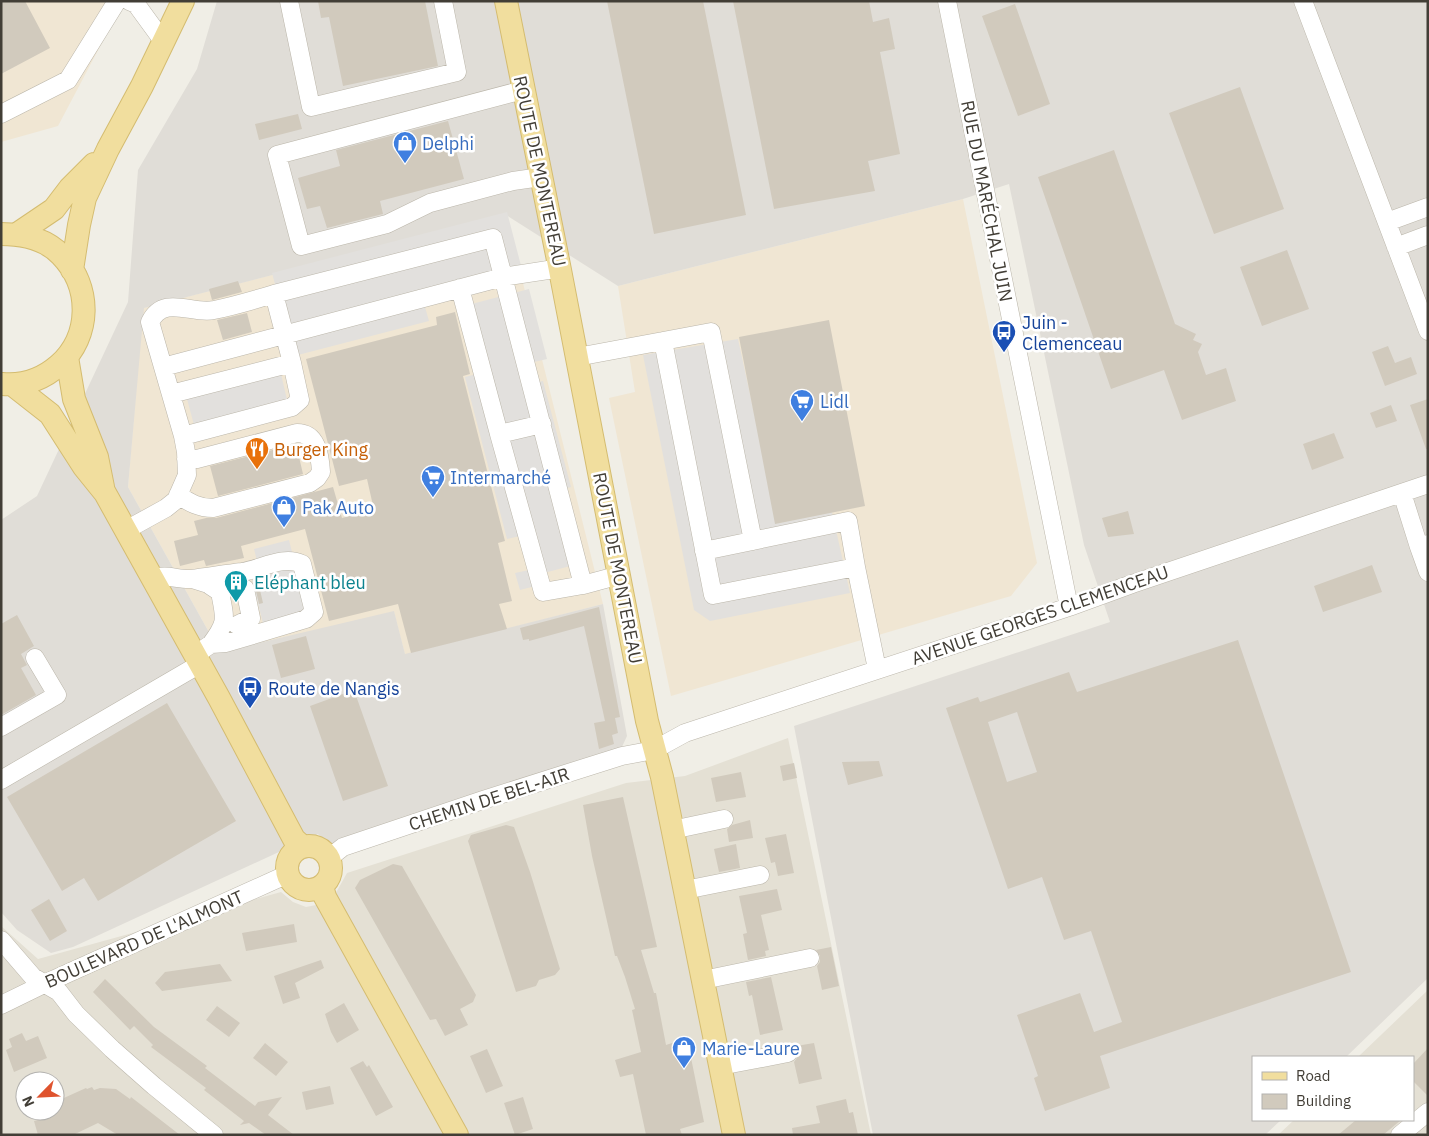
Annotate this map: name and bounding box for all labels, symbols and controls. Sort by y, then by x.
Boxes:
street label: ROUTE DE MONTEREAU [509,73,571,269]
street label: RUE DU MARÉCHAL JUIN [956,98,1018,304]
shop icon: Delphi [392,130,418,164]
place label: Delphi [422,132,474,155]
place label: Juin - Clemenceau [1022,311,1122,355]
bus stop icon: Juin - Clemenceau [991,319,1017,353]
supermarket icon: Lidl [789,388,815,422]
place label: Lidl [820,390,849,413]
restaurant icon: Burger King [244,436,270,470]
place label: Burger King [274,438,368,461]
supermarket icon: Intermarché [420,464,446,498]
place label: Intermarché [450,466,551,489]
street label: ROUTE DE MONTEREAU [588,470,648,666]
shop icon: Pak Auto [271,494,297,528]
place label: Pak Auto [302,496,374,519]
street label: AVENUE GEORGES CLEMENCEAU [908,560,1172,670]
building icon: Eléphant bleu [223,569,249,603]
place label: Eléphant bleu [254,571,366,594]
bus stop icon: Route de Nangis [237,675,263,709]
place label: Route de Nangis [268,677,400,700]
street label: CHEMIN DE BEL-AIR [406,762,572,836]
street label: BOULEVARD DE L'ALMONT [41,885,247,993]
shop icon: Marie-Laure [671,1035,697,1069]
place label: Marie-Laure [702,1037,800,1060]
legend [1252,1056,1414,1121]
text: Road [1296,1066,1331,1085]
north arrow [15,1071,65,1121]
text: Building [1296,1091,1351,1110]
text: N [18,1093,38,1110]

